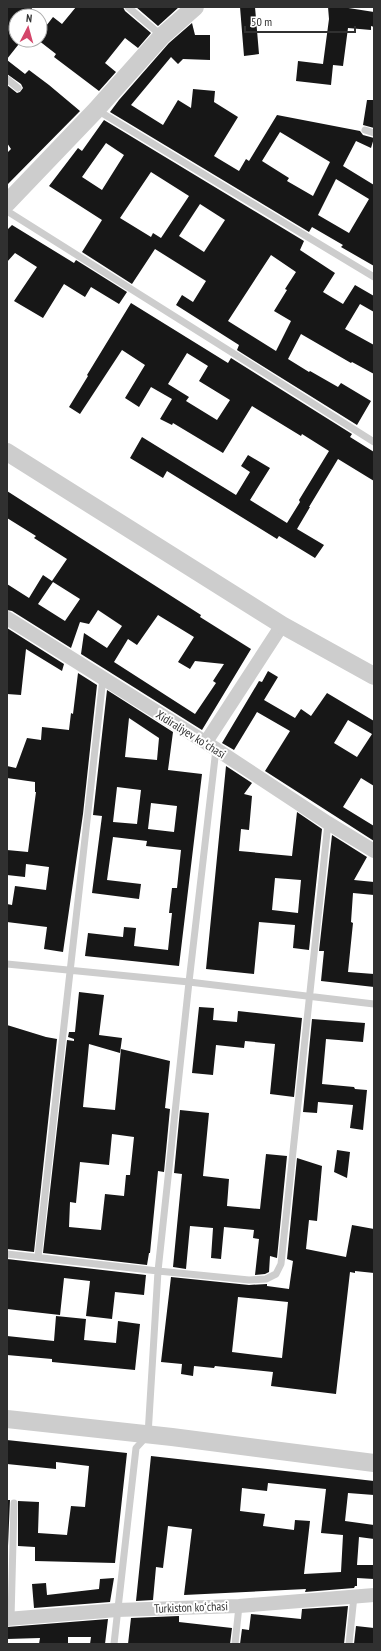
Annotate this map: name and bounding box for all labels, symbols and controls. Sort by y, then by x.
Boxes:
north arrow [8,8,48,48]
scale bar [245,8,355,34]
text: N [25,11,33,25]
text: 50 m [251,14,272,29]
street label: Xidiraliyev koʻchasi [153,707,229,761]
street label: Turkiston koʻchasi [154,1598,228,1616]

